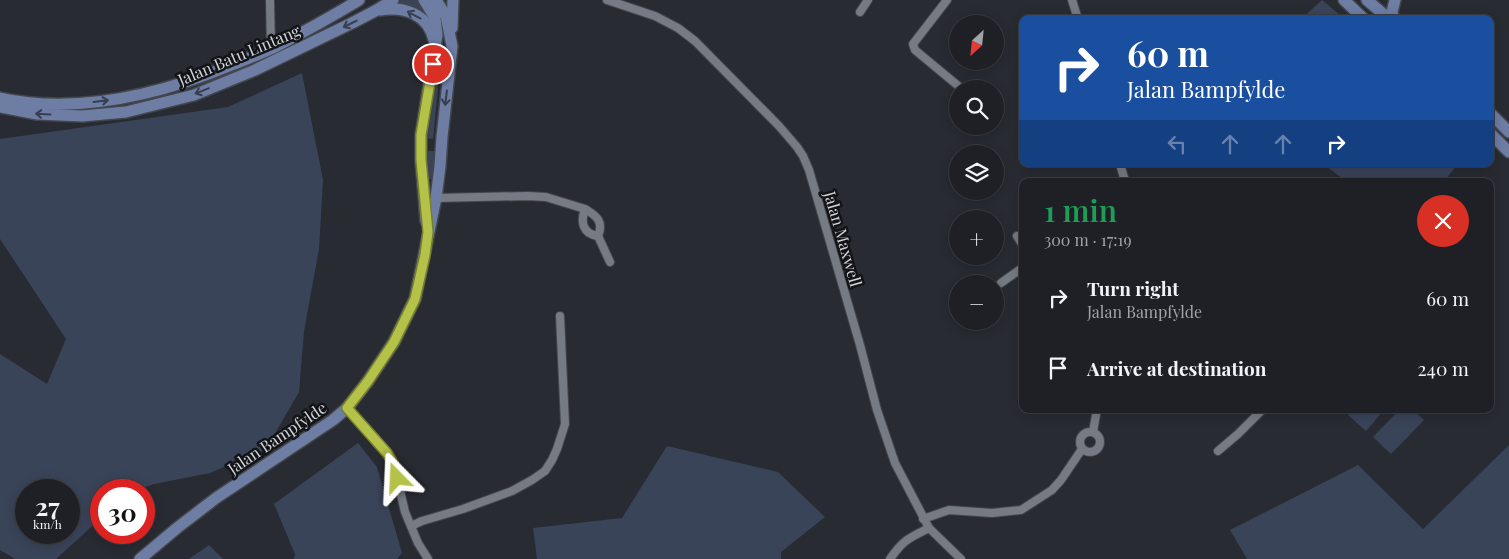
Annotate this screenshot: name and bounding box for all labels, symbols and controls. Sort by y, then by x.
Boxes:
one-way arrow [407,10,422,19]
north arrow [949,15,1004,70]
map controls [949,15,1004,330]
street label: Jalan Batu Lintang [174,19,304,90]
one-way arrow [343,20,358,29]
text: 60 m [1127,29,1209,76]
icon: right [1044,35,1109,100]
pin [412,43,454,85]
icon: arrive [419,50,447,78]
text: Jalan Bampfylde [1127,74,1285,104]
button: search [949,80,1004,135]
one-way arrow [195,87,210,96]
one-way arrow [441,89,451,105]
one-way arrow [92,96,108,106]
one-way arrow [35,110,51,119]
icon: left [1163,130,1191,158]
icon: ahead [1216,130,1244,158]
icon: ahead [1269,130,1297,158]
icon: right [1322,130,1350,158]
button: layers [949,145,1004,200]
street label: Jalan Maxwell [820,188,867,289]
text: 1 min [1044,190,1117,230]
button: close [1417,195,1469,247]
button: + [949,210,1004,265]
text: 300 m · 17:19 [1044,229,1132,250]
button: − [949,275,1004,330]
text: Turn right [1087,275,1179,301]
icon: right [1044,284,1072,312]
text: 60 m [1426,285,1469,311]
text: Jalan Bampfylde [1087,301,1202,322]
icon: arrive [1044,354,1072,382]
text: Arrive at destination [1087,355,1267,381]
text: 240 m [1418,355,1469,381]
street label: Jalan Bampfylde [222,397,330,479]
position arrow [370,451,422,503]
speed limit sign: 30 [90,479,155,544]
text: 27 [35,489,60,522]
text: km/h [33,516,62,532]

